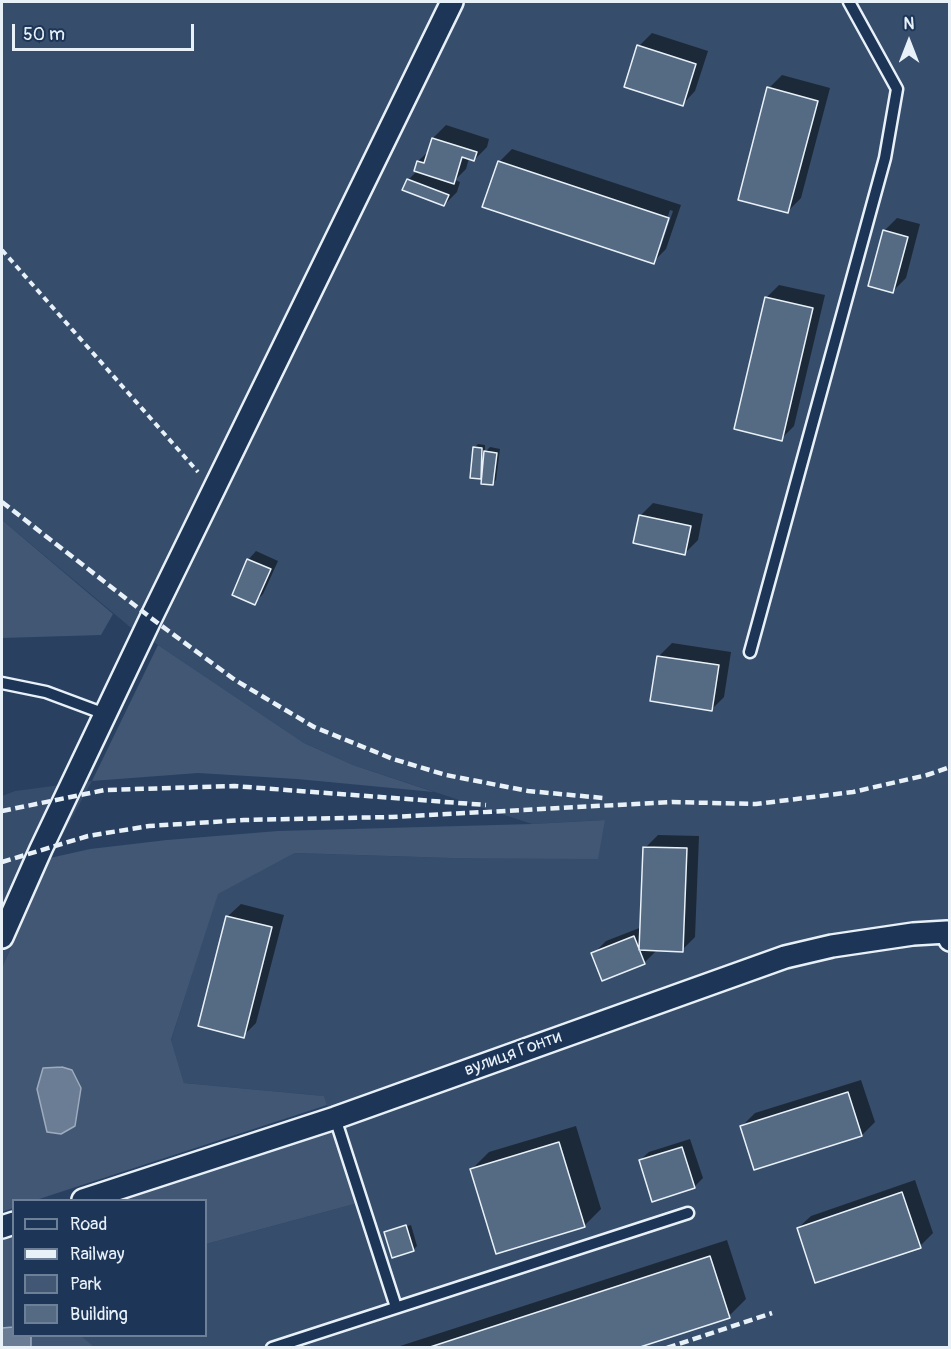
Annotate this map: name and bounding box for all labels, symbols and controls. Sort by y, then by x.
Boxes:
scale bar [15,12,196,50]
north arrow [879,12,939,72]
text: N [904,14,914,34]
text: 50 m [23,23,65,46]
street label: вулиця Гонти [461,1026,565,1082]
legend [12,1199,207,1337]
text: Road [70,1213,107,1236]
text: Railway [70,1243,125,1266]
text: Park [70,1273,102,1296]
text: Building [70,1303,128,1326]

